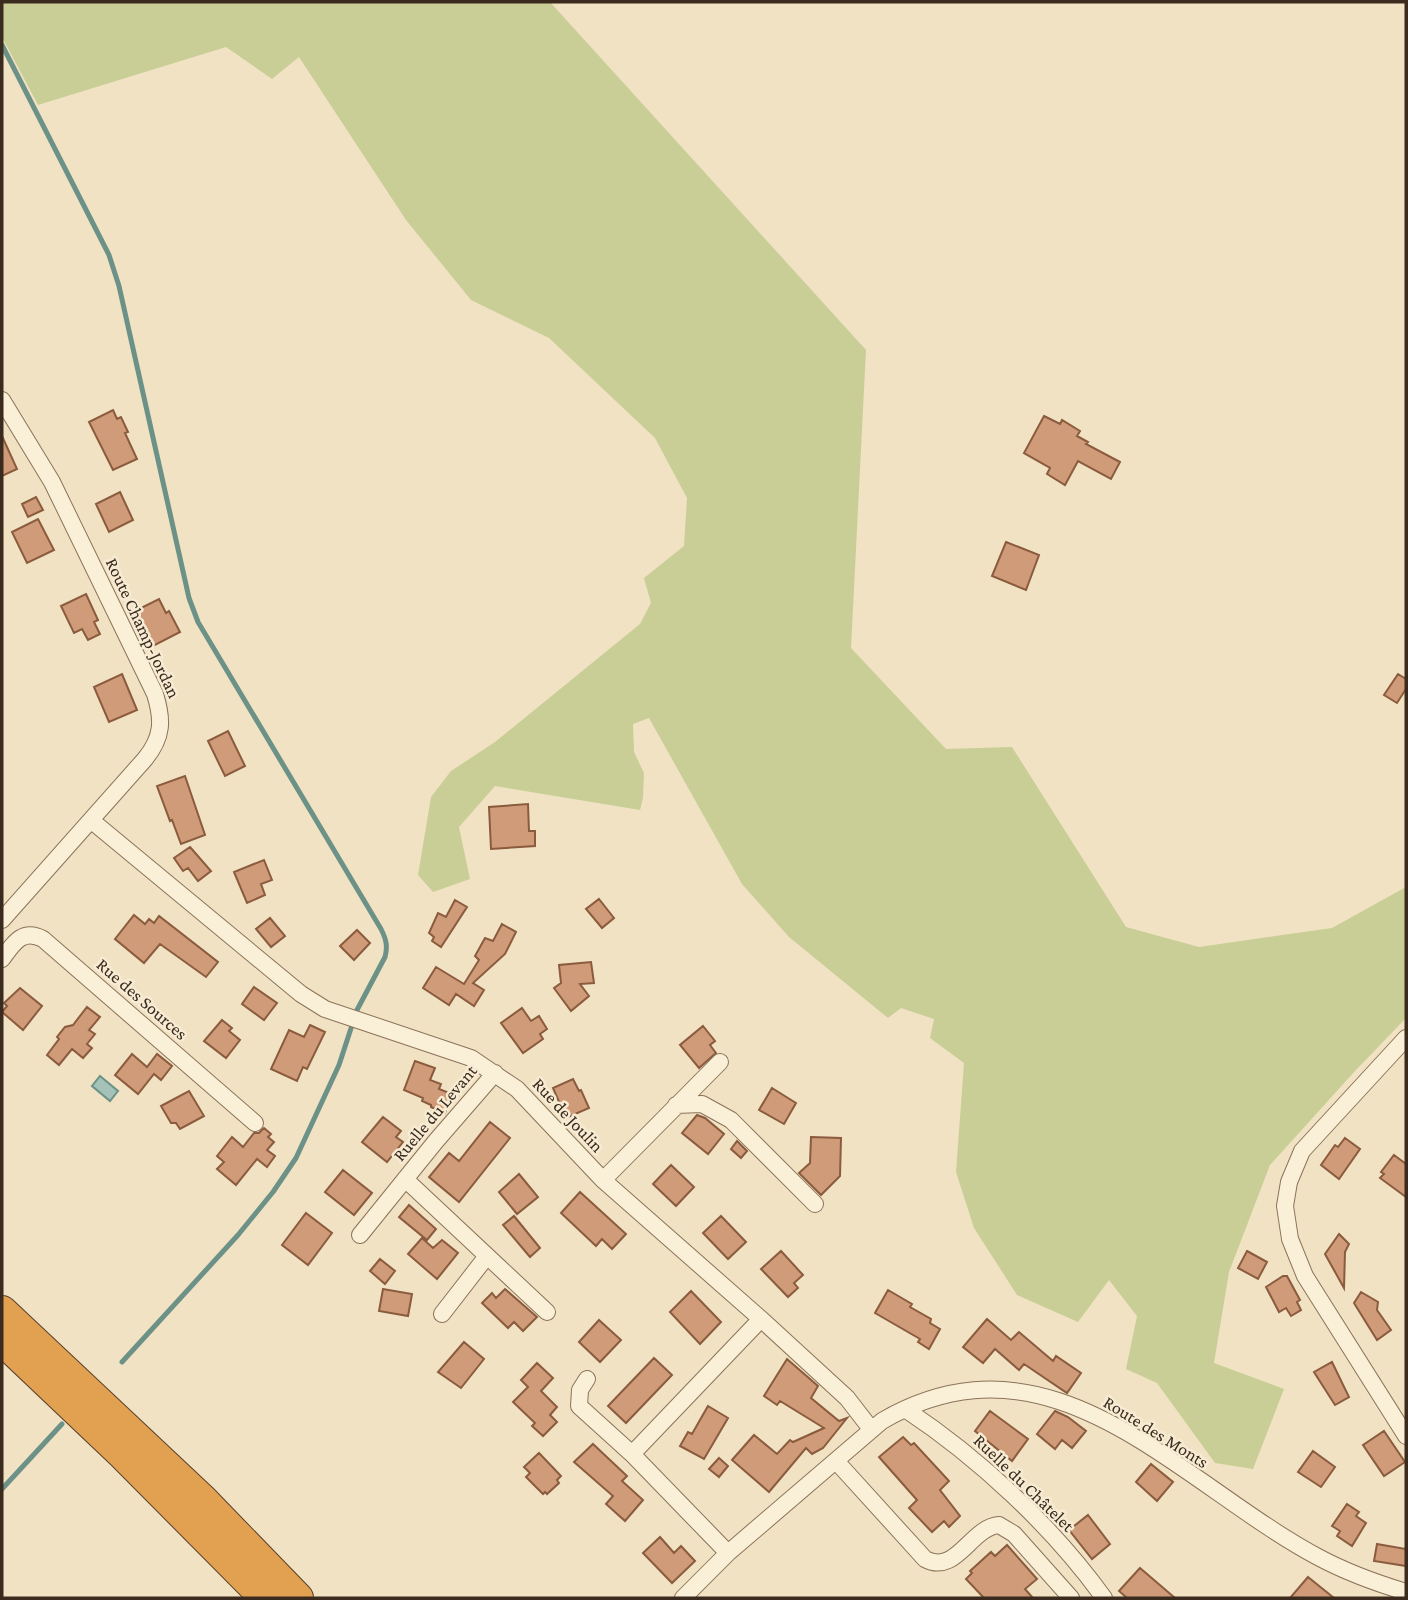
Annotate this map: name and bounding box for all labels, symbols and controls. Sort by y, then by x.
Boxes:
street label: Route Champ-Jordan [102,555,184,702]
street label: Rue des Sources [93,954,191,1044]
street label: Ruelle du Levant [389,1060,482,1165]
street label: Rue de Joulin [529,1074,608,1157]
street label: Route des Monts [1100,1392,1212,1472]
street label: Ruelle du Châtelet [970,1430,1079,1537]

